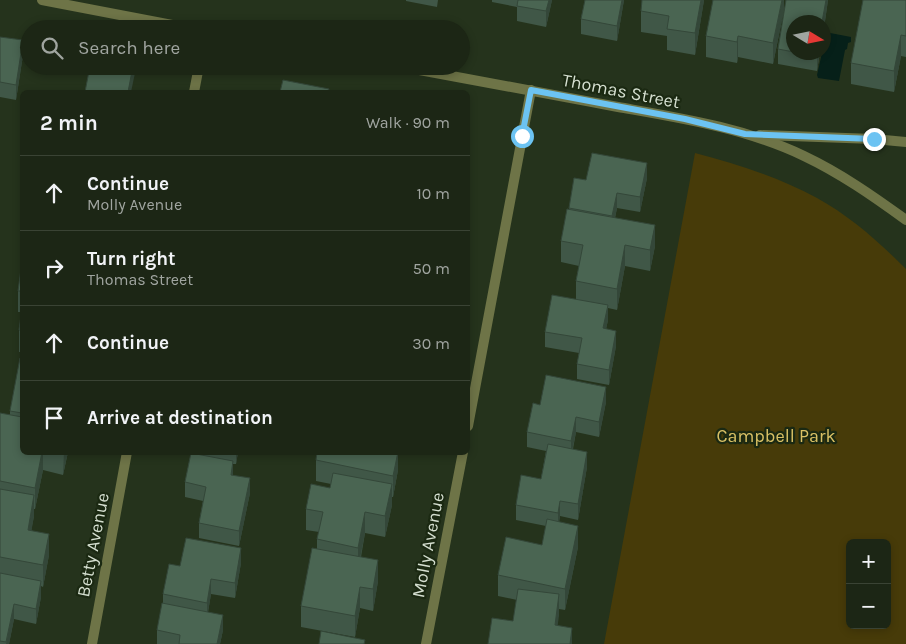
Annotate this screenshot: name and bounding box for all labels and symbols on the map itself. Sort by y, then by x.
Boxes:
north arrow [786,15,831,60]
street label: Thomas Street [560,69,682,113]
route start [511,125,534,148]
route end [863,128,886,151]
park label: Campbell Park [716,425,836,447]
street label: Molly Avenue [407,490,449,600]
street label: Betty Avenue [72,491,114,599]

